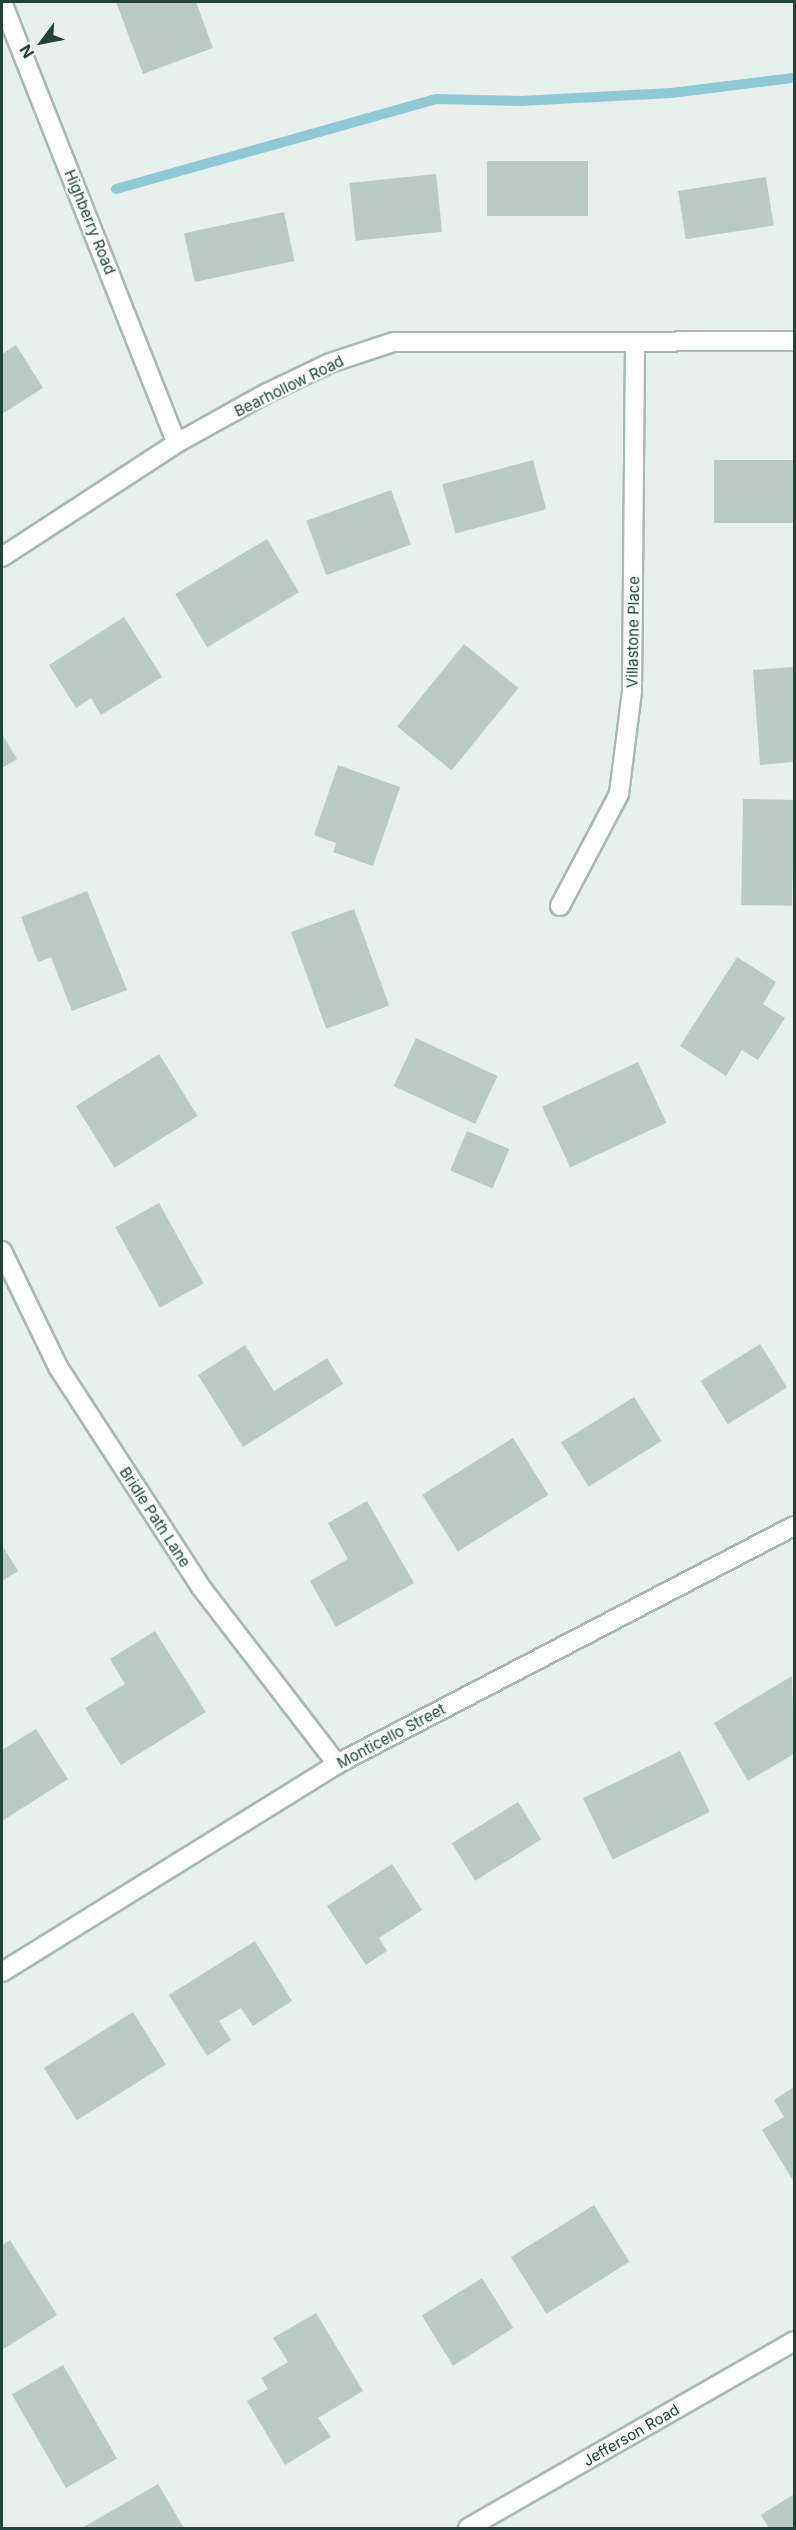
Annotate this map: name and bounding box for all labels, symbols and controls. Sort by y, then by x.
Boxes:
north arrow [12,12,72,72]
text: N [15,41,38,62]
street label: Highberry Road [61,167,119,277]
street label: Bearhollow Road [231,352,347,420]
street label: Villastone Place [623,576,643,688]
street label: Bridle Path Lane [116,1464,194,1570]
street label: Monticello Street [334,1700,448,1772]
street label: Jefferson Road [580,2400,682,2470]

